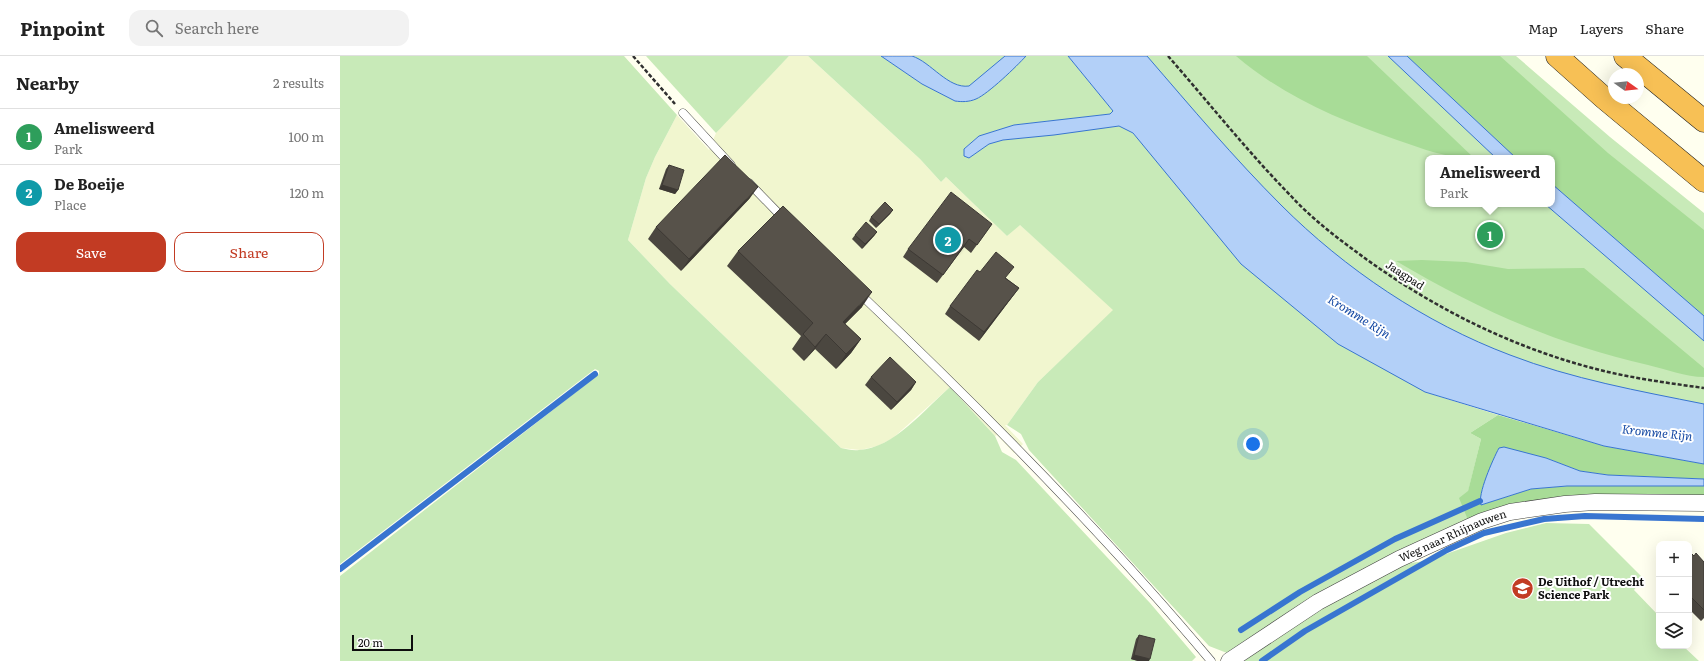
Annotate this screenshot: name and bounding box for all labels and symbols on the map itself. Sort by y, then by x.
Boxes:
north arrow [1608,68,1644,104]
pin: 1 [1477,220,1503,250]
pin: 2 [935,225,961,255]
street label: Jaagpad [1383,256,1428,293]
water label: Kromme Rijn [1325,290,1394,343]
water label: Kromme Rijn [1621,419,1693,445]
your location [1243,434,1263,454]
street label: Weg naar Rhijnauwen [1396,505,1508,565]
place label: De Uithof / Utrecht Science Park [1538,573,1644,602]
school or university icon: De Uithof / Utrecht Science Park [1509,575,1535,601]
scale bar [352,633,413,652]

